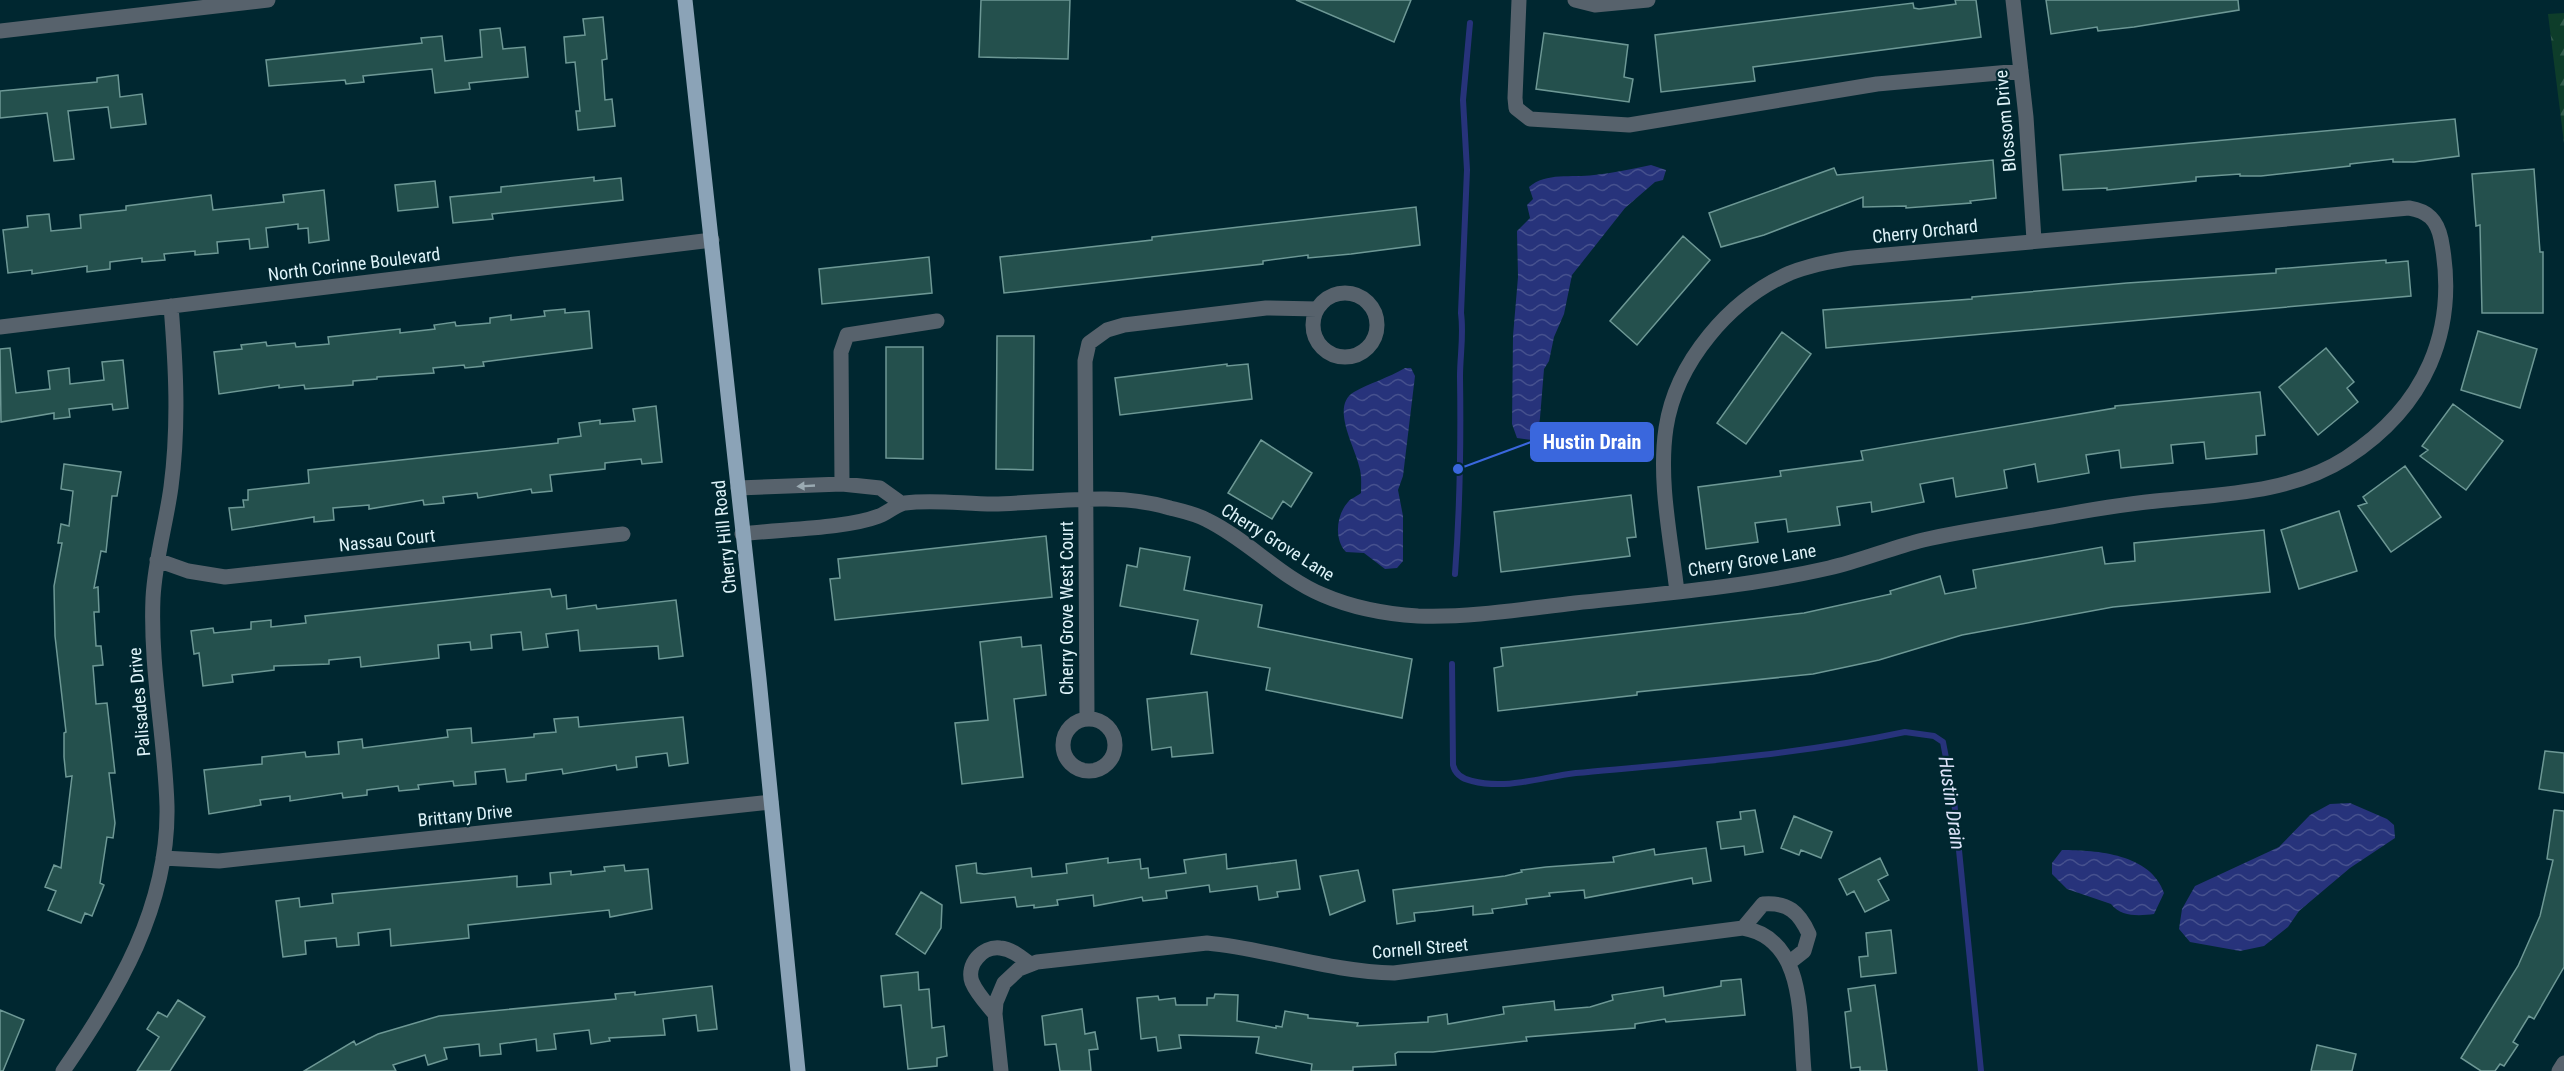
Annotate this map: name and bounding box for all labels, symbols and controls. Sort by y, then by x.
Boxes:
street label: Blossom Drive [1990,69,2020,173]
street label: Cherry Orchard [1871,215,1979,247]
street label: North Corinne Boulevard [267,243,441,285]
callout: Hustin Drain [1531,423,1653,461]
text: Hustin Drain [1543,430,1641,454]
street label: Cherry Hill Road [708,479,740,595]
one-way arrow [796,481,815,490]
street label: Cherry Grove Lane [1218,499,1338,585]
street label: Cherry Grove West Court [1056,521,1077,695]
street label: Nassau Court [338,524,436,556]
street label: Cherry Grove Lane [1686,540,1818,580]
street label: Palisades Drive [124,647,154,757]
water label: Hustin Drain [1934,755,1970,851]
street label: Brittany Drive [417,800,513,830]
street label: Cornell Street [1371,933,1469,963]

